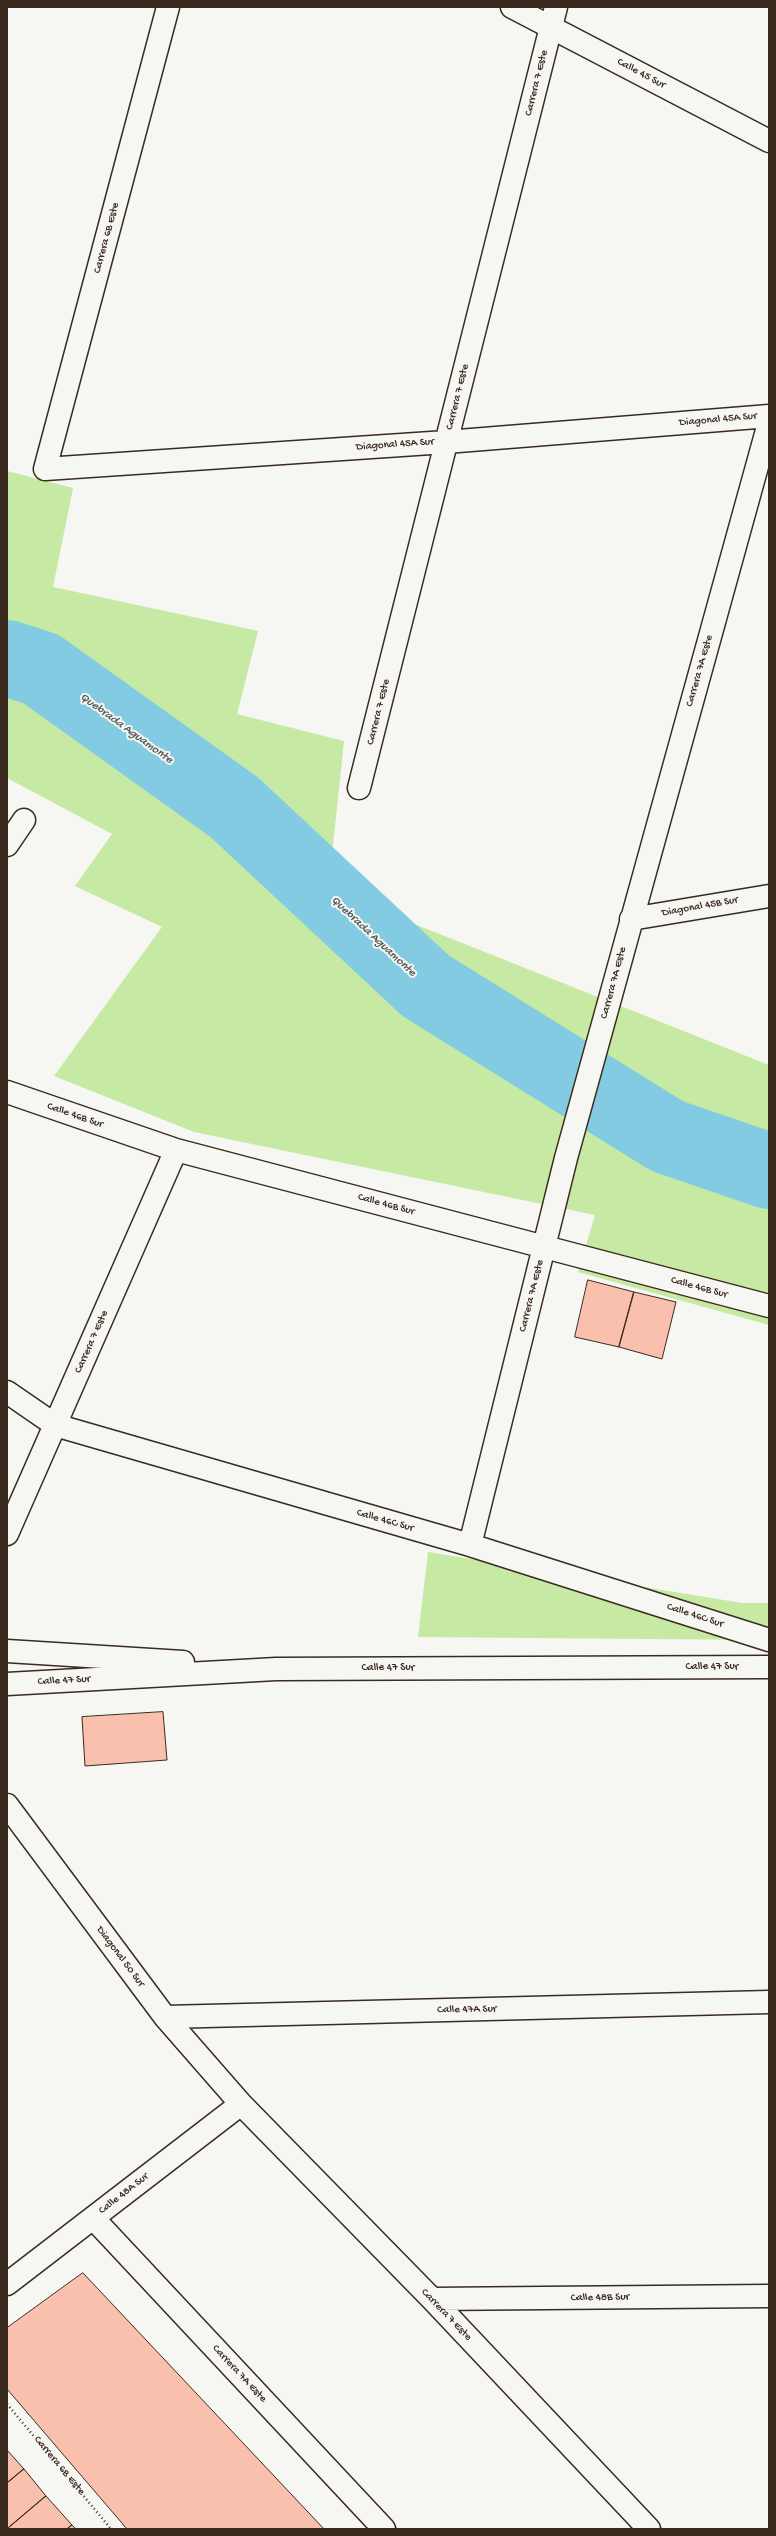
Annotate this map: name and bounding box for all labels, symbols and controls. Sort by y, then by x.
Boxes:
street label: Carrera 7 Este [522,49,552,117]
street label: Calle 45 Sur [615,56,667,92]
street label: Carrera 6B Este [91,201,123,275]
street label: Carrera 7 Este [443,363,473,431]
street label: Diagonal 45A Sur [678,410,758,430]
street label: Diagonal 45A Sur [356,436,434,454]
street label: Carrera 7A Este [683,634,717,708]
street label: Carrera 7 Este [364,678,394,746]
water label: Quebrada Aguamonte [77,690,175,768]
water label: Quebrada Aguamonte [327,894,419,980]
street label: Diagonal 45B Sur [661,894,739,920]
street label: Carrera 7A Este [598,946,630,1020]
street label: Calle 46B Sur [45,1100,105,1132]
street label: Calle 46B Sur [356,1191,416,1219]
street label: Carrera 7A Este [517,1258,547,1334]
street label: Calle 46B Sur [669,1274,729,1302]
street label: Carrera 7 Este [72,1308,112,1376]
street label: Calle 46C Sur [355,1507,415,1535]
street label: Calle 46C Sur [665,1601,725,1631]
street label: Calle 47 Sur [686,1660,738,1674]
street label: Calle 47 Sur [362,1661,414,1675]
street label: Calle 47 Sur [37,1673,91,1689]
street label: Diagonal 50 Sur [93,1924,147,1990]
street label: Calle 47A Sur [437,2003,497,2017]
street label: Calle 48A Sur [96,2170,152,2218]
street label: Carrera 7 Este [418,2286,474,2344]
street label: Calle 48B Sur [570,2291,630,2305]
street label: Carrera 7A Este [209,2342,269,2406]
street label: Carrera 6B Este [30,2434,88,2498]

